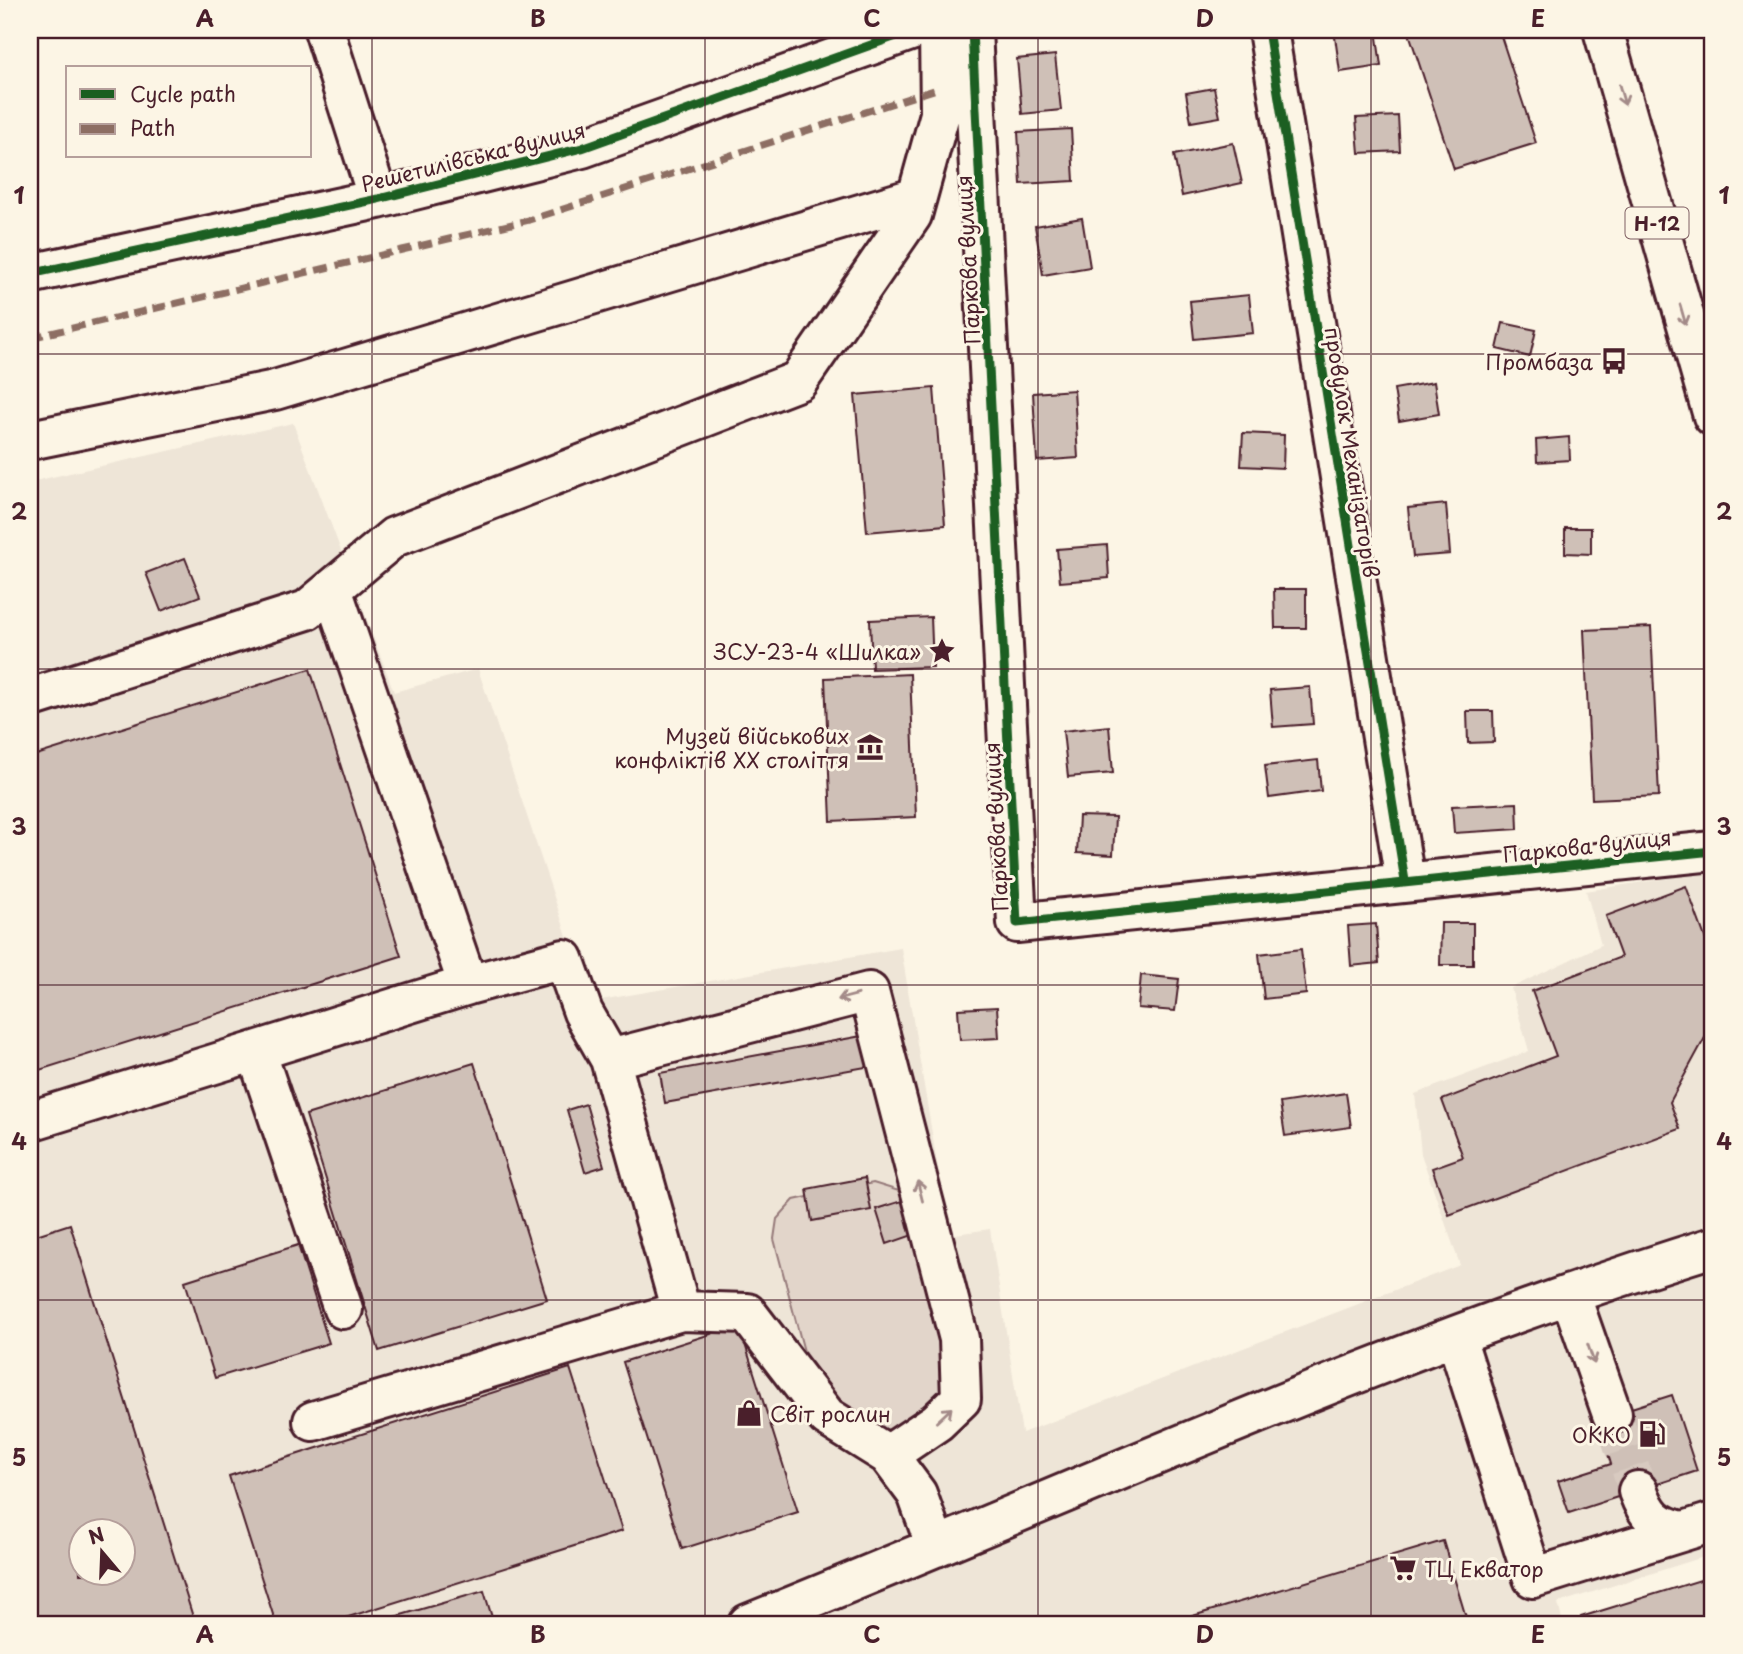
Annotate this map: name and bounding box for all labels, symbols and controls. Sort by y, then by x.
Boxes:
text: A [196,0,214,35]
text: B [530,0,546,35]
text: C [863,0,881,35]
text: D [1196,0,1214,35]
text: E [1531,0,1545,35]
legend [66,66,312,158]
text: Cycle path [130,77,236,109]
one-way arrow [1616,84,1629,106]
text: Path [130,111,175,143]
street label: Решетилівська вулиця [358,113,588,199]
street label: Паркова вулиця [947,174,987,346]
text: 1 [14,177,25,212]
text: 1 [1719,177,1730,212]
road number: Н-12 [1626,208,1688,238]
one-way arrow [1677,303,1690,325]
street label: провулок Механізаторів [1317,324,1389,580]
place label: Промбаза [1486,345,1594,377]
bus stop icon: Промбаза [1599,346,1629,376]
text: 2 [11,493,27,528]
text: 2 [1716,493,1732,528]
place label: ЗСУ-23-4 «Шилка» [714,635,921,667]
place icon: ЗСУ-23-4 «Шилка» [927,636,957,666]
place label: Музей військових конфліктів ХХ століття [614,719,849,775]
museum icon: Музей військових конфліктів ХХ століття [855,732,885,762]
street label: Паркова вулиця [975,741,1015,913]
text: 3 [11,808,27,843]
text: 3 [1716,808,1732,843]
street label: Паркова вулиця [1501,820,1673,870]
one-way arrow [837,991,860,1004]
text: 4 [11,1123,27,1158]
text: 4 [1716,1123,1732,1158]
one-way arrow [913,1180,926,1203]
one-way arrow [1586,1343,1598,1365]
place label: Світ рослин [770,1397,891,1429]
shop icon: Світ рослин [734,1398,764,1428]
one-way arrow [935,1407,953,1423]
place label: ОККО [1572,1418,1631,1450]
fuel station icon: ОККО [1637,1419,1667,1449]
text: 5 [12,1439,26,1474]
text: 5 [1717,1439,1731,1474]
north arrow [66,1518,136,1588]
text: N [84,1519,108,1551]
place label: ТЦ Екватор [1424,1552,1544,1584]
supermarket icon: ТЦ Екватор [1388,1553,1418,1583]
text: A [196,1616,214,1651]
text: B [530,1616,546,1651]
text: C [863,1616,881,1651]
text: D [1196,1616,1214,1651]
text: E [1531,1616,1545,1651]

